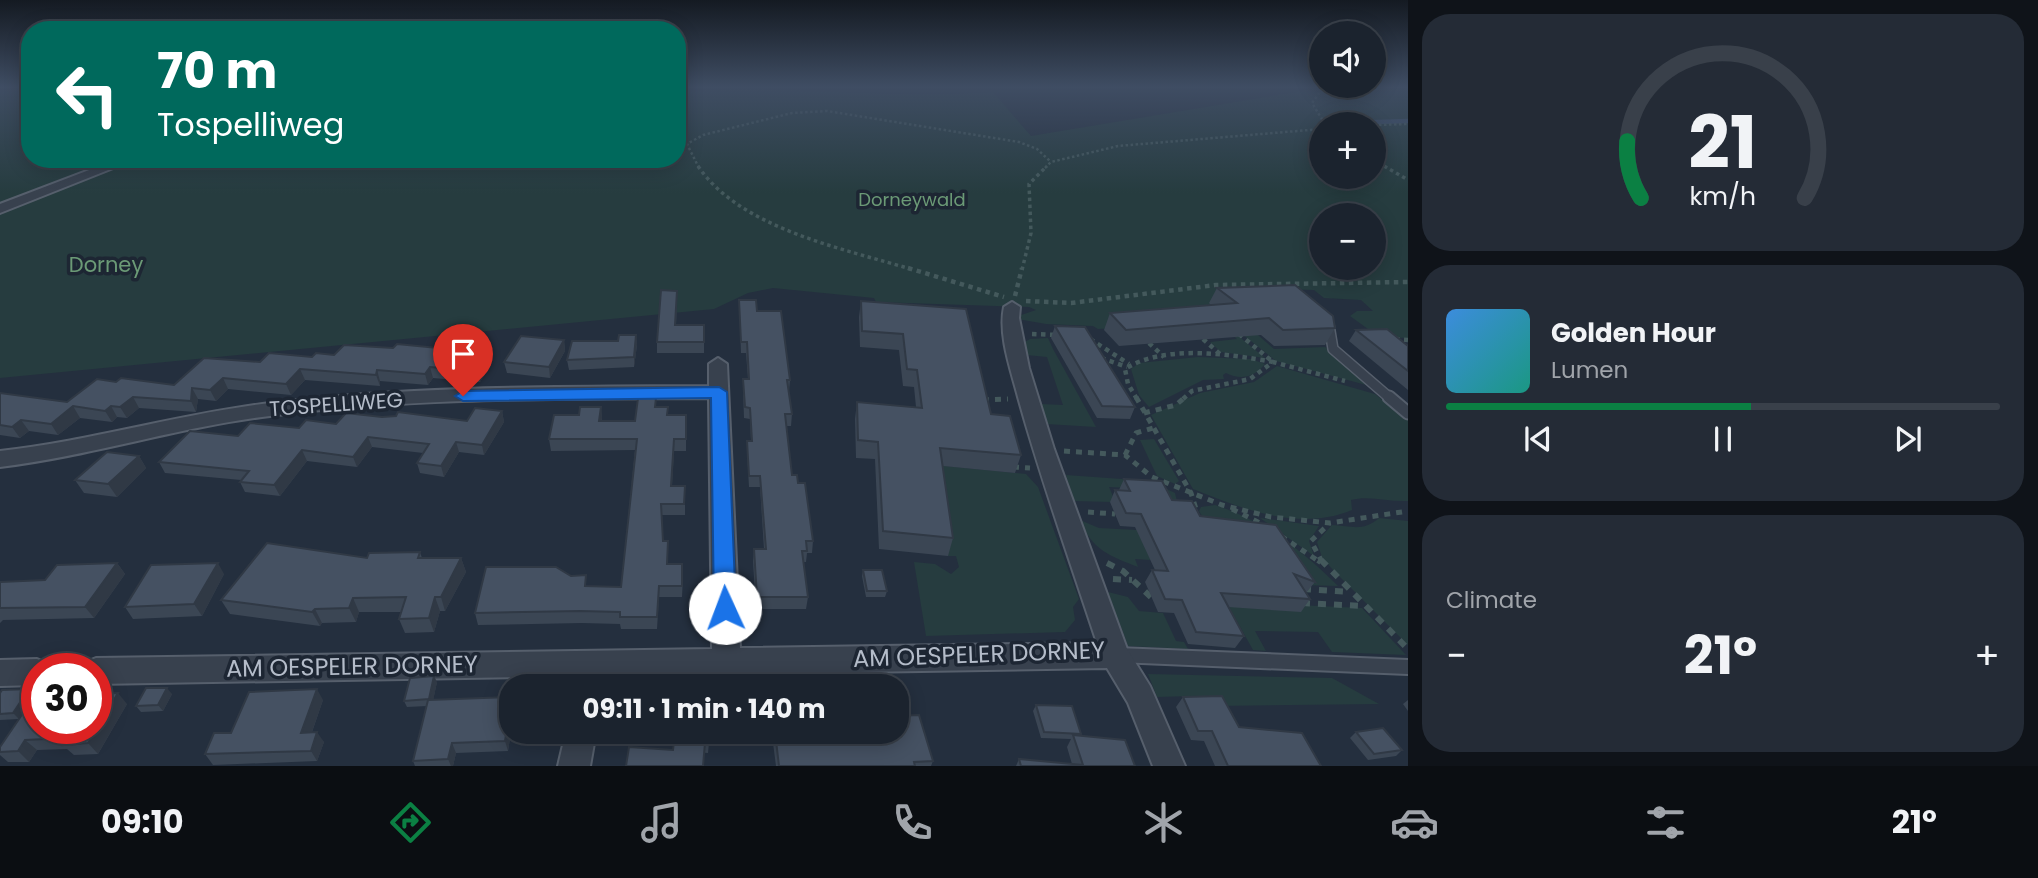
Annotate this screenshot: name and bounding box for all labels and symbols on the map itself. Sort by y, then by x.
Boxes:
park label: Dorneywald [858,187,966,212]
park label: Dorney [69,250,143,279]
pin [433,324,493,396]
street label: TOSPELLIWEG [268,385,404,423]
position arrow [688,571,762,645]
street label: AM OESPELER DORNEY [852,633,1106,675]
street label: AM OESPELER DORNEY [226,647,478,685]
speed limit sign: 30 [21,653,112,744]

